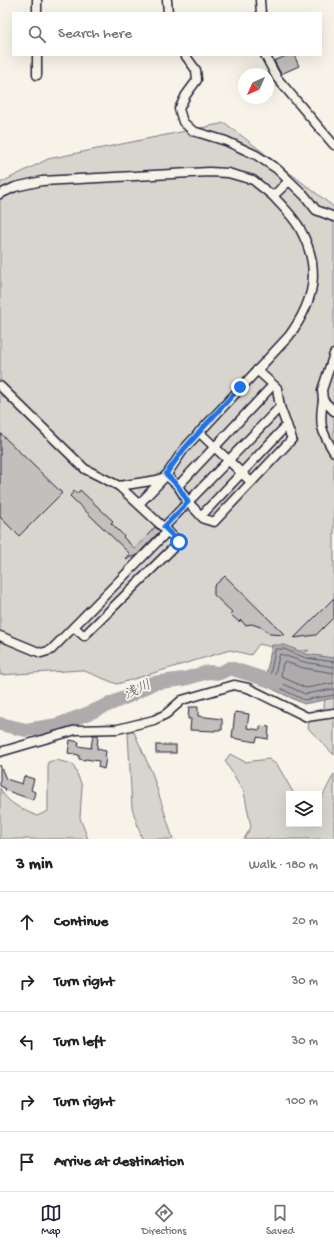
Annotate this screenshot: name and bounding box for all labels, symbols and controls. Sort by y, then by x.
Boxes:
search box [12,12,322,56]
icon: search [26,23,48,45]
text: Search here [58,25,132,43]
north arrow [238,68,274,104]
route end [231,378,249,396]
route start [170,533,188,551]
water label: 浅川 [121,676,154,705]
map controls [286,791,322,827]
button: layers [286,791,322,827]
text: 3 min [16,855,53,875]
text: Walk · 180 m [249,858,318,873]
icon: ahead [16,911,38,933]
text: Continue [54,913,108,931]
text: 20 m [292,914,318,929]
icon: right [16,971,38,993]
text: Turn right [54,973,114,991]
text: 30 m [292,974,318,989]
icon: left [16,1031,38,1053]
text: Turn left [54,1033,105,1051]
text: 30 m [292,1034,318,1049]
icon: right [16,1091,38,1113]
text: Turn right [54,1093,114,1111]
text: 100 m [286,1094,318,1109]
icon: arrive [16,1151,38,1173]
text: Arrive at destination [54,1153,184,1171]
tab: Map [40,1202,62,1238]
tab: Directions [142,1202,186,1238]
tab: Saved [266,1202,294,1238]

